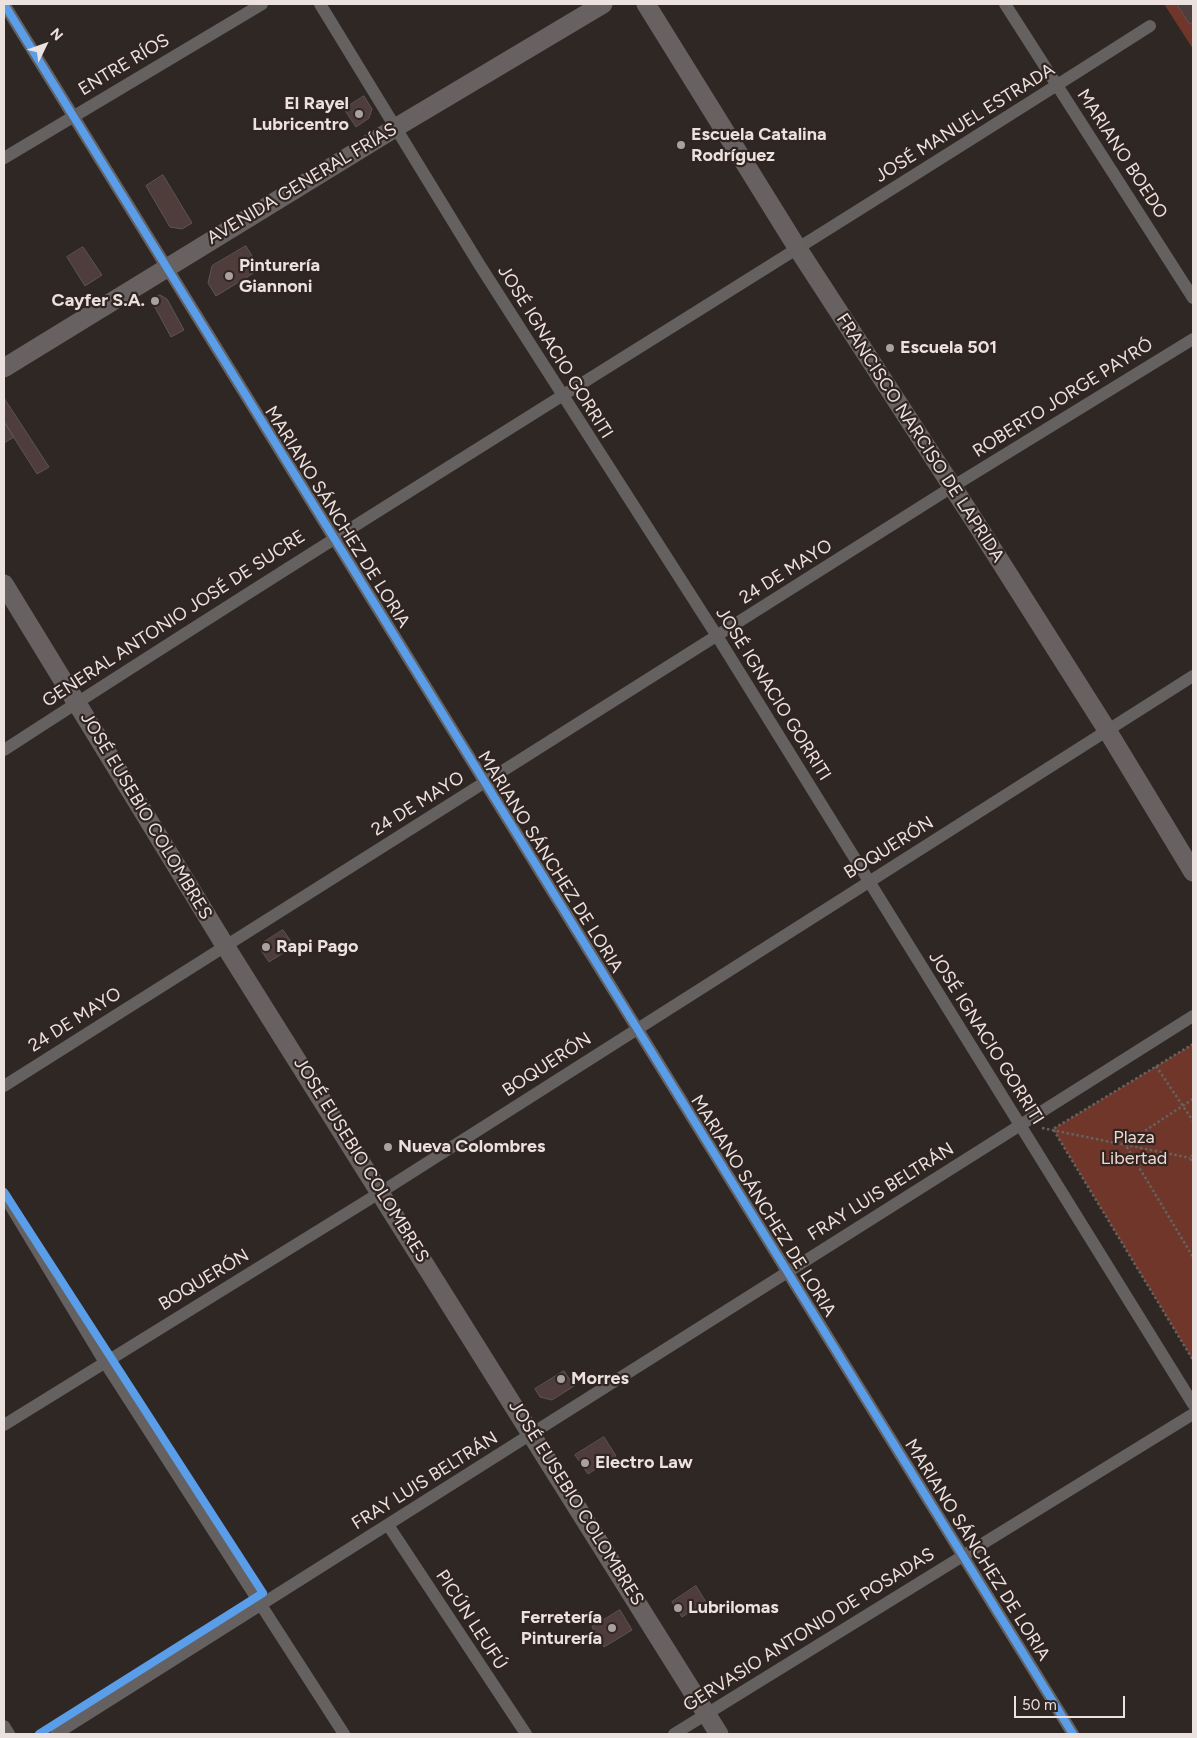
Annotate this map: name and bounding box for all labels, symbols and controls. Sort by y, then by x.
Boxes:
north arrow [20,20,70,70]
text: N [47,25,66,44]
street label: ENTRE RÍOS [75,29,173,101]
street label: JOSÉ MANUEL ESTRADA [871,59,1059,187]
street label: MARIANO BOEDO [1072,85,1172,223]
place label: El Rayel Lubricentro [252,93,349,136]
marker: El Rayel Lubricentro [353,108,365,120]
street label: AVENIDA GENERAL FRÍAS [203,119,401,249]
place label: Escuela Catalina Rodríguez [691,124,827,166]
marker: Escuela Catalina Rodríguez [675,139,687,151]
place label: Pinturería Giannoni [239,255,320,298]
street label: JOSÉ IGNACIO GORRITI [493,262,617,442]
marker: Pinturería Giannoni [223,270,235,282]
place label: Cayfer S.A. [52,290,145,312]
marker: Cayfer S.A. [149,295,161,307]
street label: FRANCISCO NARCISO DE LAPRIDA [831,310,1009,566]
street label: ROBERTO JORGE PAYRÓ [969,334,1157,462]
place label: Escuela 501 [900,337,997,359]
marker: Escuela 501 [884,342,896,354]
street label: MARIANO SÁNCHEZ DE LORIA [260,402,414,632]
street label: GENERAL ANTONIO JOSÉ DE SUCRE [39,526,309,712]
street label: 24 DE MAYO [736,535,836,609]
street label: JOSÉ IGNACIO GORRITI [711,604,835,784]
street label: JOSÉ EUSEBIO COLOMBRES [75,708,217,924]
street label: MARIANO SÁNCHEZ DE LORIA [473,747,627,977]
street label: 24 DE MAYO [368,767,468,841]
street label: BOQUERÓN [840,812,938,884]
place label: Rapi Pago [276,936,359,958]
marker: Rapi Pago [260,941,272,953]
street label: JOSÉ IGNACIO GORRITI [924,948,1048,1128]
street label: 24 DE MAYO [25,983,125,1057]
street label: BOQUERÓN [499,1028,595,1102]
street label: JOSÉ EUSEBIO COLOMBRES [289,1053,433,1267]
street label: MARIANO SÁNCHEZ DE LORIA [686,1091,840,1321]
park label: Plaza Libertad [1101,1127,1167,1170]
place label: Nueva Colombres [398,1136,545,1158]
street label: FRAY LUIS BELTRÁN [804,1138,958,1246]
marker: Nueva Colombres [382,1141,394,1153]
street label: BOQUERÓN [155,1245,253,1315]
place label: Morres [571,1368,629,1390]
marker: Morres [555,1373,567,1385]
street label: JOSÉ EUSEBIO COLOMBRES [504,1396,648,1610]
street label: FRAY LUIS BELTRÁN [348,1427,502,1535]
street label: MARIANO SÁNCHEZ DE LORIA [900,1435,1054,1665]
place label: Electro Law [595,1452,693,1474]
marker: Electro Law [579,1457,591,1469]
street label: GERVASIO ANTONIO DE POSADAS [680,1544,938,1716]
street label: PICÚN LEUFÚ [431,1566,511,1674]
place label: Lubrilomas [688,1597,779,1619]
marker: Lubrilomas [672,1602,684,1614]
place label: Ferretería Pinturería [520,1607,602,1650]
marker: Ferretería Pinturería [606,1622,618,1634]
scale bar [1017,1686,1128,1718]
text: 50 m [1022,1696,1057,1714]

